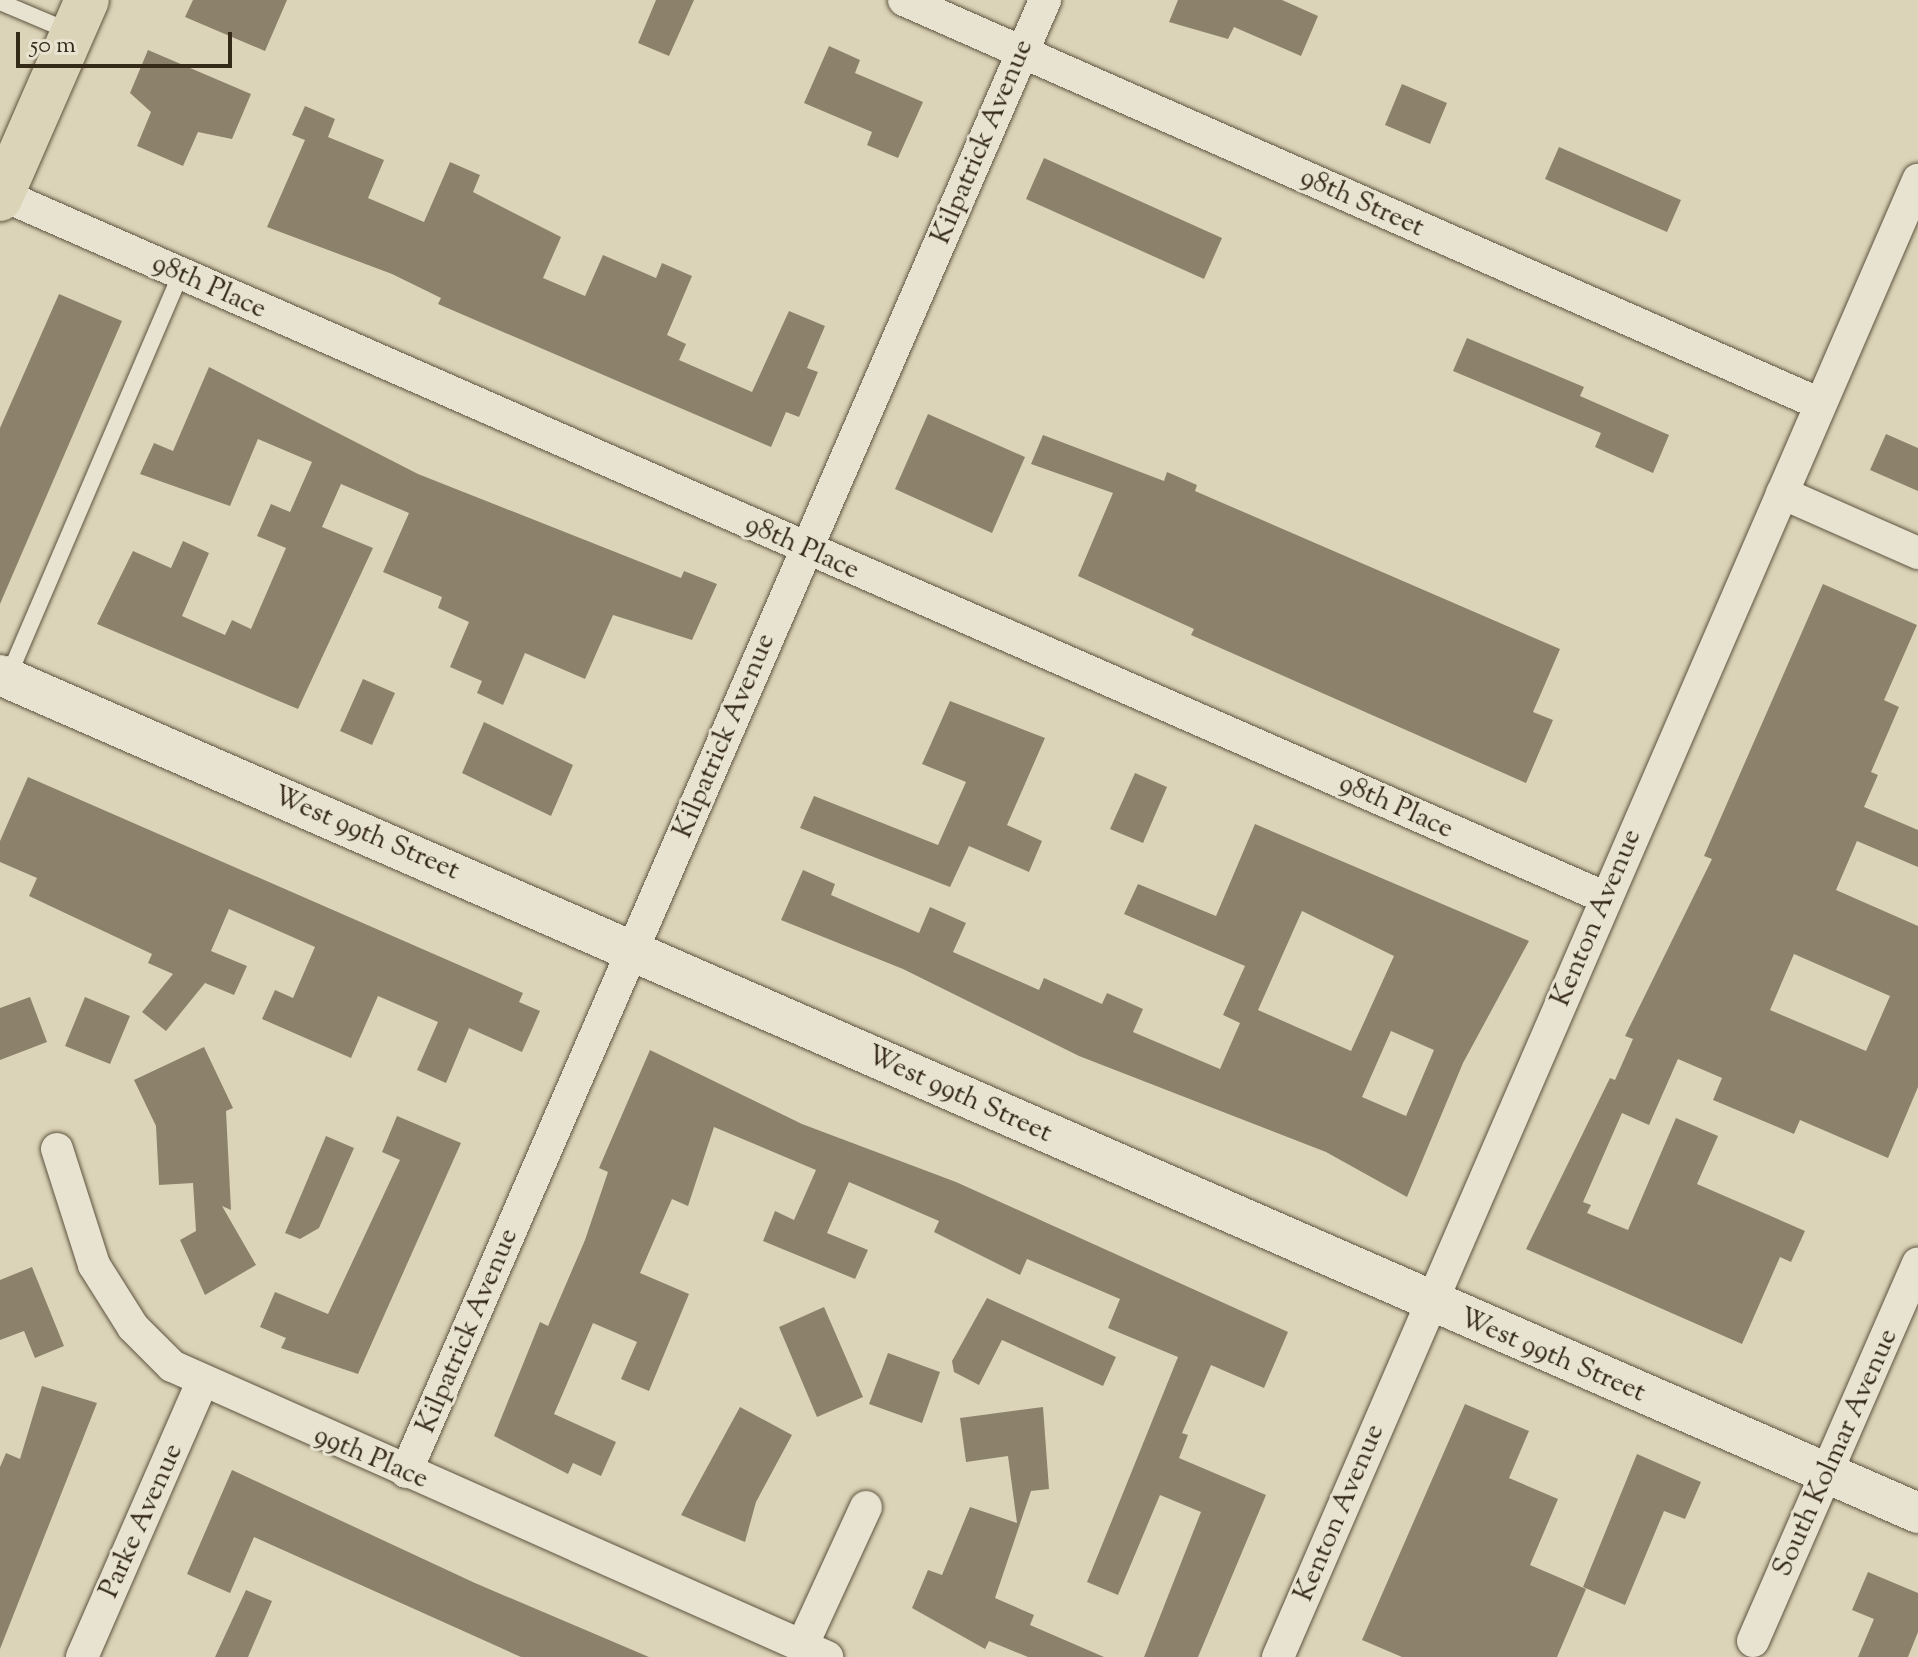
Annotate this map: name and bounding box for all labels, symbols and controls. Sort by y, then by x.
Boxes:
scale bar [20,16,236,66]
text: 50 m [30,29,76,63]
street label: Kilpatrick Avenue [925,35,1041,249]
street label: 98th Street [1295,161,1429,245]
street label: 98th Place [147,247,271,327]
street label: 98th Place [740,508,864,588]
street label: Kilpatrick Avenue [667,629,783,843]
street label: 98th Place [1334,767,1458,847]
street label: West 99th Street [268,780,464,888]
street label: Kenton Avenue [1545,824,1649,1012]
street label: West 99th Street [861,1039,1057,1151]
street label: Kilpatrick Avenue [410,1224,526,1438]
street label: West 99th Street [1454,1302,1650,1410]
street label: South Kolmar Avenue [1766,1324,1906,1582]
street label: 99th Place [309,1419,433,1497]
street label: Kenton Avenue [1288,1419,1392,1607]
street label: Parke Avenue [93,1439,191,1603]

